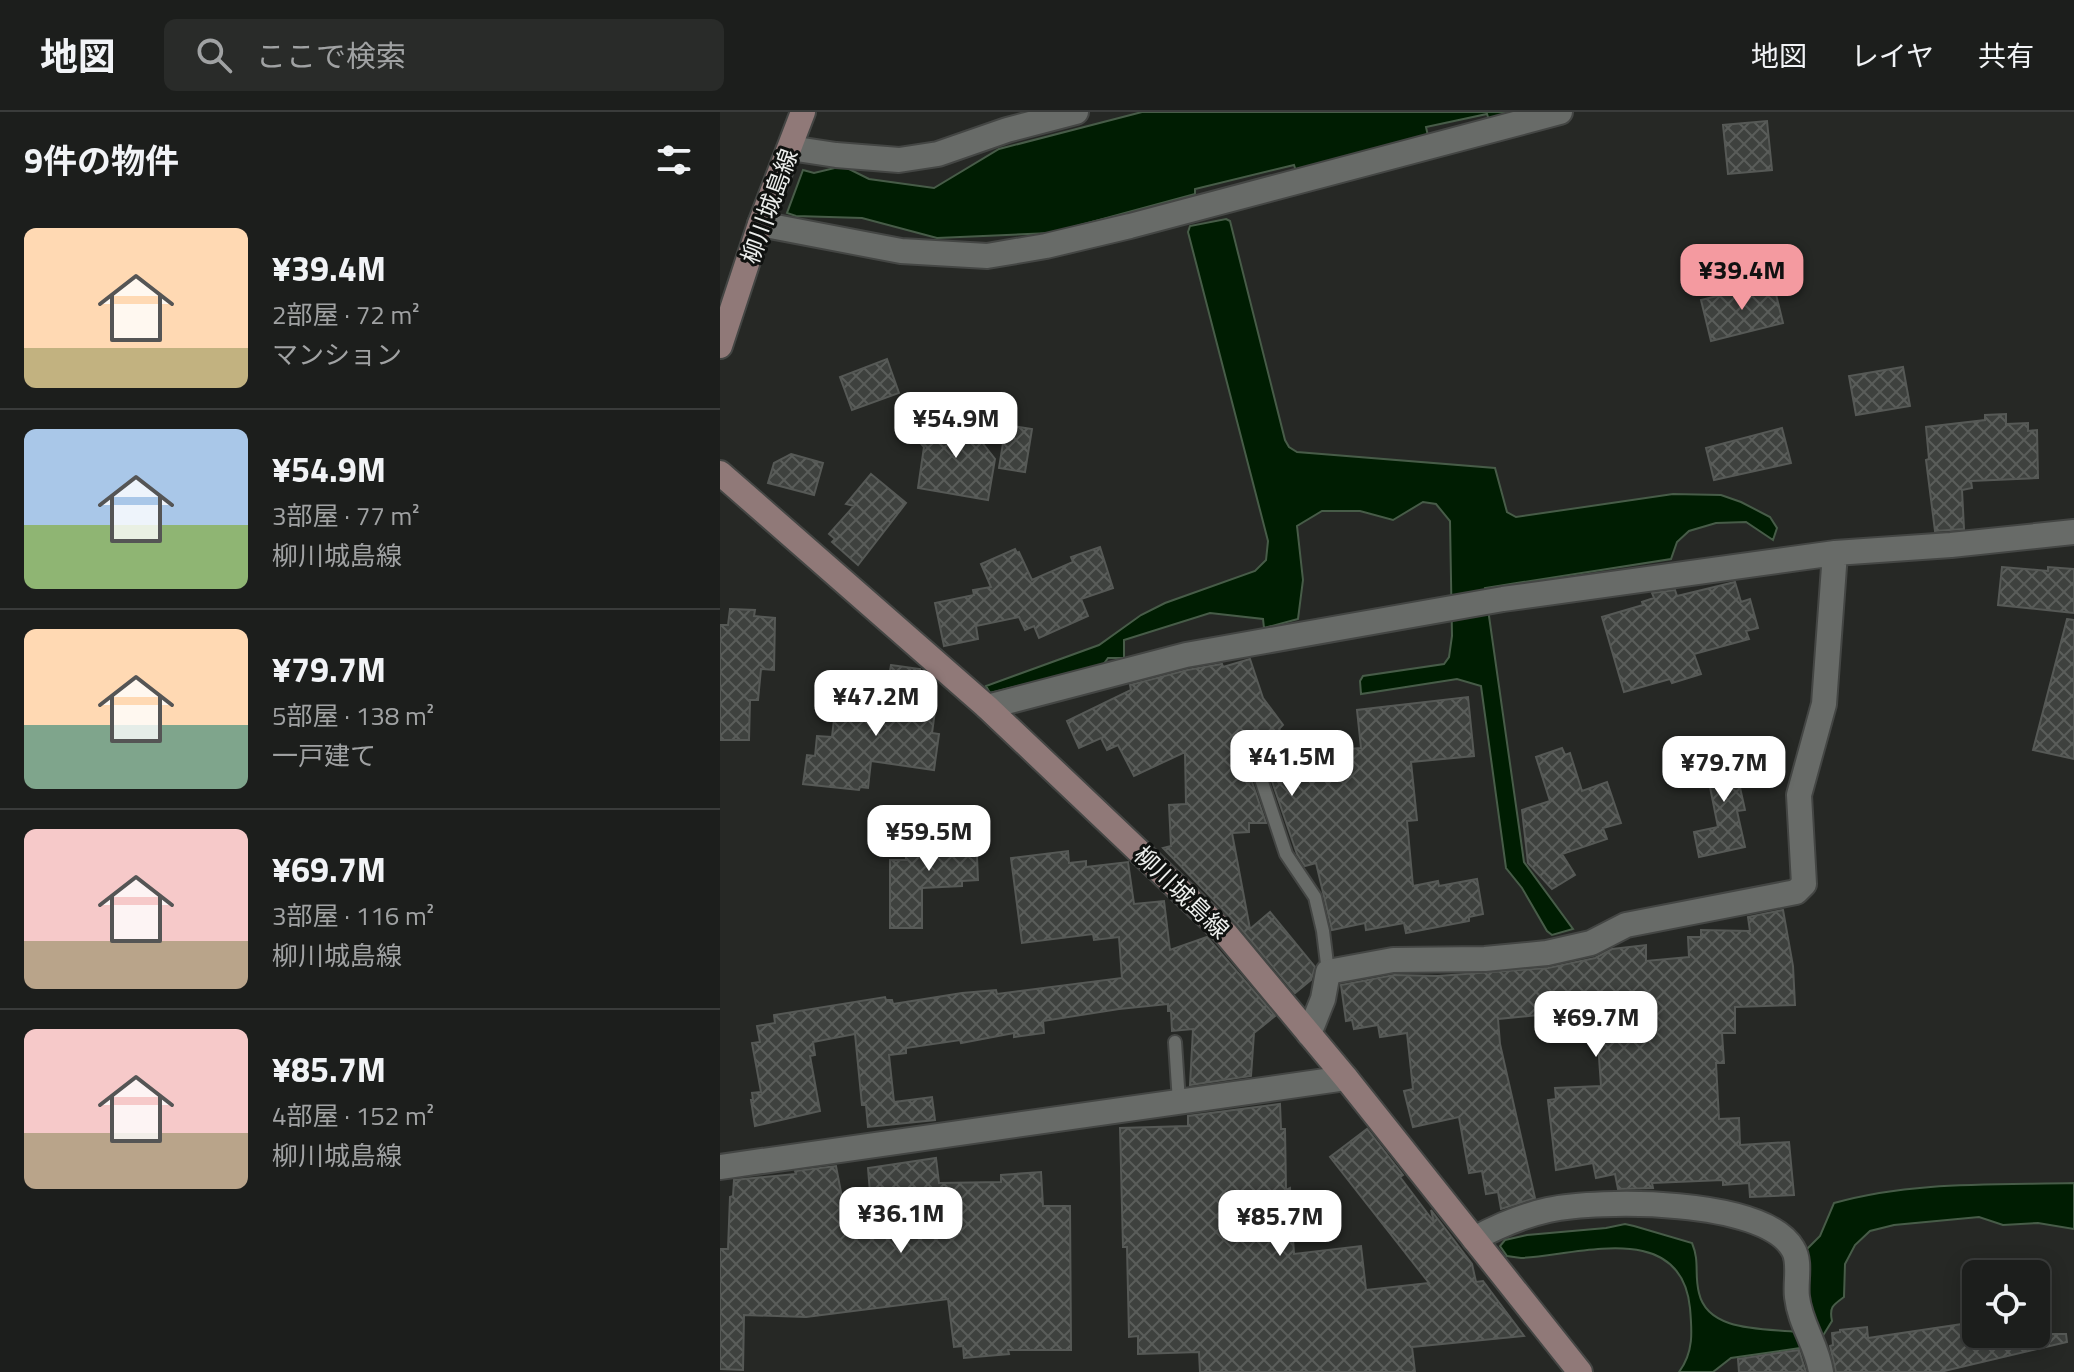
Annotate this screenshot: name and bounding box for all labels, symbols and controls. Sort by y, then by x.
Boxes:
search box [164,19,724,91]
text: 地図 [40,27,116,85]
icon: search [192,33,236,77]
text: ここで検索 [256,33,406,79]
text: 地図 [1751,34,1807,77]
text: レイヤ [1851,34,1934,77]
text: 共有 [1978,34,2034,77]
text: 9件の物件 [24,134,179,186]
icon: filters [652,138,696,182]
street label: 柳川城島線 [732,143,806,269]
text: ¥39.4M [272,242,386,294]
pin: ¥39.4M [1677,244,1807,312]
text: ¥39.4M [1698,250,1786,289]
icon: home [88,260,184,356]
text: 2部屋 · 72 m² [272,295,420,334]
text: マンション [272,335,402,374]
pin: ¥54.9M [891,392,1021,460]
text: ¥54.9M [912,398,1000,437]
text: ¥54.9M [272,443,386,495]
icon: home [88,461,184,557]
text: 3部屋 · 77 m² [272,496,420,535]
text: 柳川城島線 [272,536,402,575]
text: ¥79.7M [272,643,386,695]
icon: home [88,661,184,757]
pin: ¥47.2M [811,670,941,738]
text: ¥47.2M [832,676,920,715]
text: 5部屋 · 138 m² [272,696,434,735]
pin: ¥41.5M [1227,730,1357,798]
text: 一戸建て [272,736,376,775]
text: ¥41.5M [1248,736,1336,775]
pin: ¥79.7M [1659,736,1789,804]
text: ¥79.7M [1680,742,1768,781]
pin: ¥59.5M [864,805,994,873]
text: ¥59.5M [885,811,973,850]
street label: 柳川城島線 [1126,837,1238,947]
text: ¥69.7M [272,843,386,895]
icon: home [88,861,184,957]
text: 3部屋 · 116 m² [272,896,434,935]
text: 柳川城島線 [272,936,402,975]
pin: ¥69.7M [1531,991,1661,1059]
text: ¥69.7M [1552,997,1640,1036]
text: ¥85.7M [272,1043,386,1095]
icon: home [88,1061,184,1157]
text: 4部屋 · 152 m² [272,1096,434,1135]
text: 柳川城島線 [272,1136,402,1175]
pin: ¥36.1M [836,1187,966,1255]
pin: ¥85.7M [1215,1190,1345,1258]
text: ¥36.1M [857,1193,945,1232]
text: ¥85.7M [1236,1196,1324,1235]
map controls [1962,1260,2050,1348]
button: locate [1962,1260,2050,1348]

